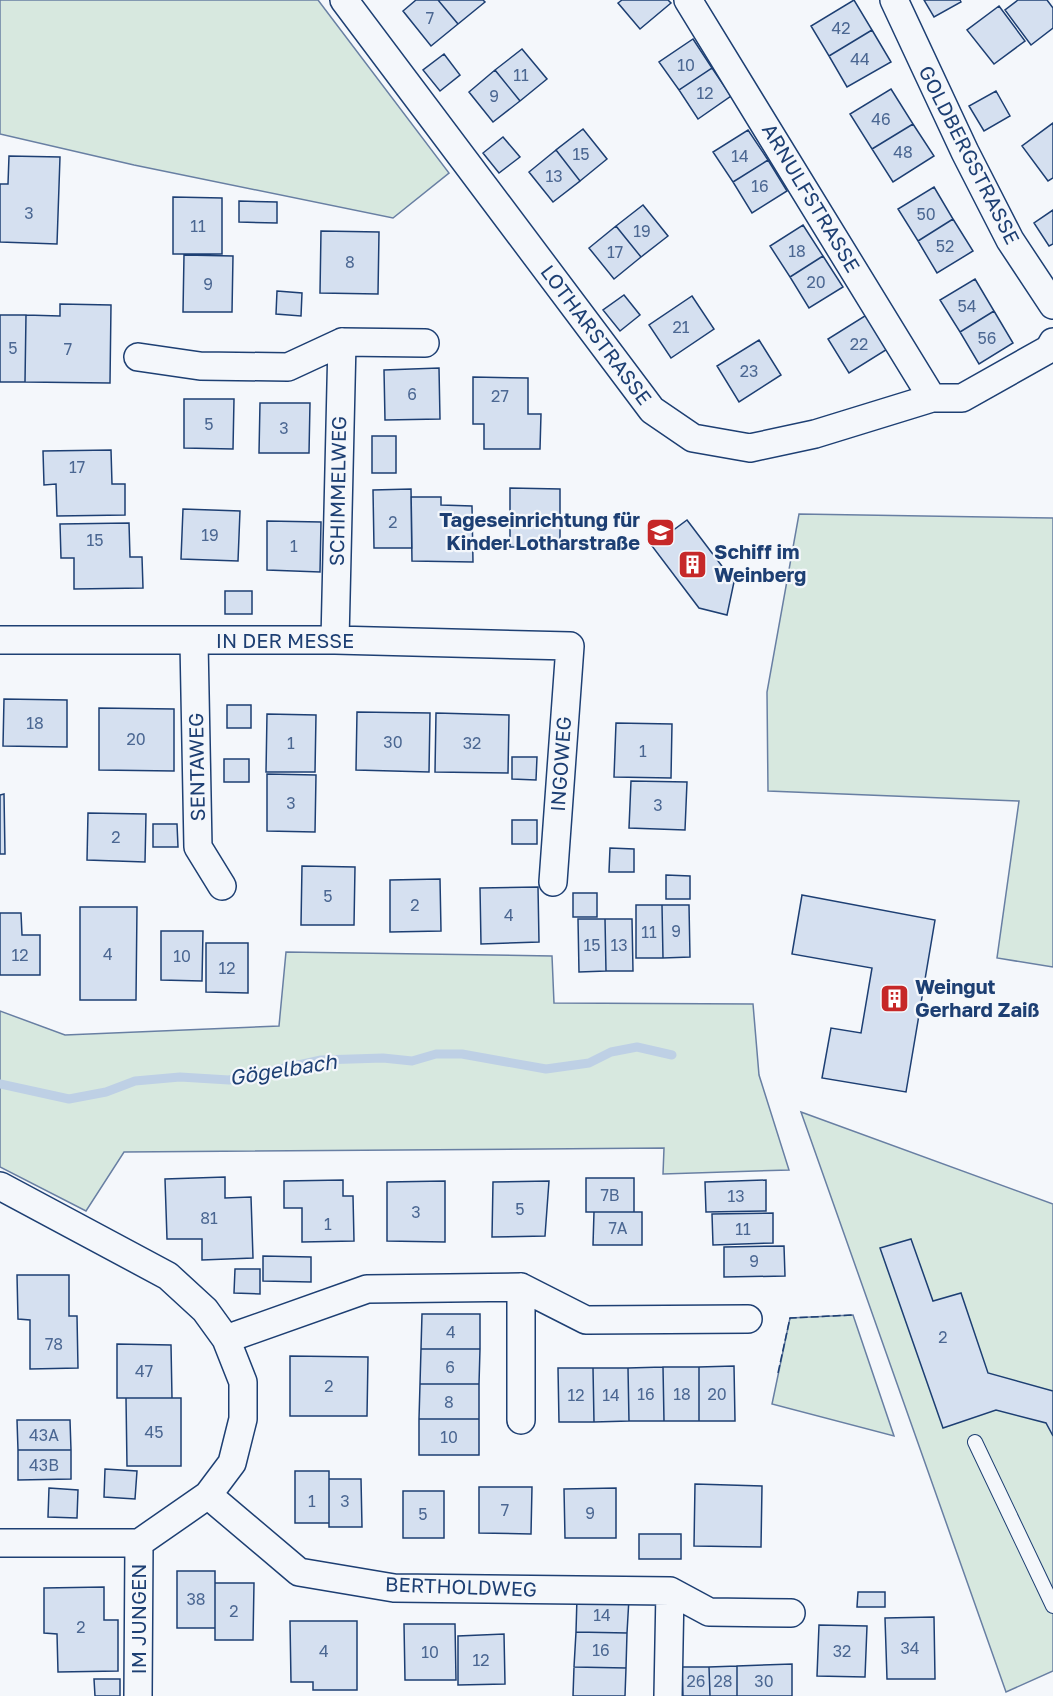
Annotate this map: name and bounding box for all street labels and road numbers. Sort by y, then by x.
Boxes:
street label: GOLDBERGSTRASSE [914,61,1025,248]
street label: ARNULFSTRASSE [758,119,866,276]
street label: LOTHARSTRASSE [536,260,657,409]
street label: SCHIMMELWEG [324,416,350,566]
street label: IN DER MESSE [216,628,354,652]
street label: SENTAWEG [183,713,209,822]
street label: INGOWEG [545,715,575,812]
street label: IM JUNGEN [126,1564,150,1674]
street label: BERTHOLDWEG [385,1571,537,1601]

